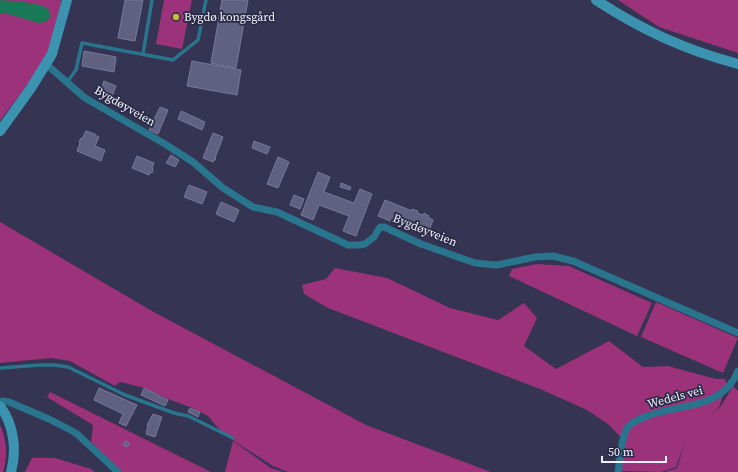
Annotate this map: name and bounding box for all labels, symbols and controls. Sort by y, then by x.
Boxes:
place label: Bygdø kongsgård [184,9,275,25]
marker: Bygdø kongsgård [171,12,181,22]
street label: Bygdøyveien [92,82,158,130]
street label: Bygdøyveien [391,210,459,250]
street label: Wedels vei [646,382,705,412]
scale bar [602,438,666,464]
text: 50 m [608,444,634,460]

